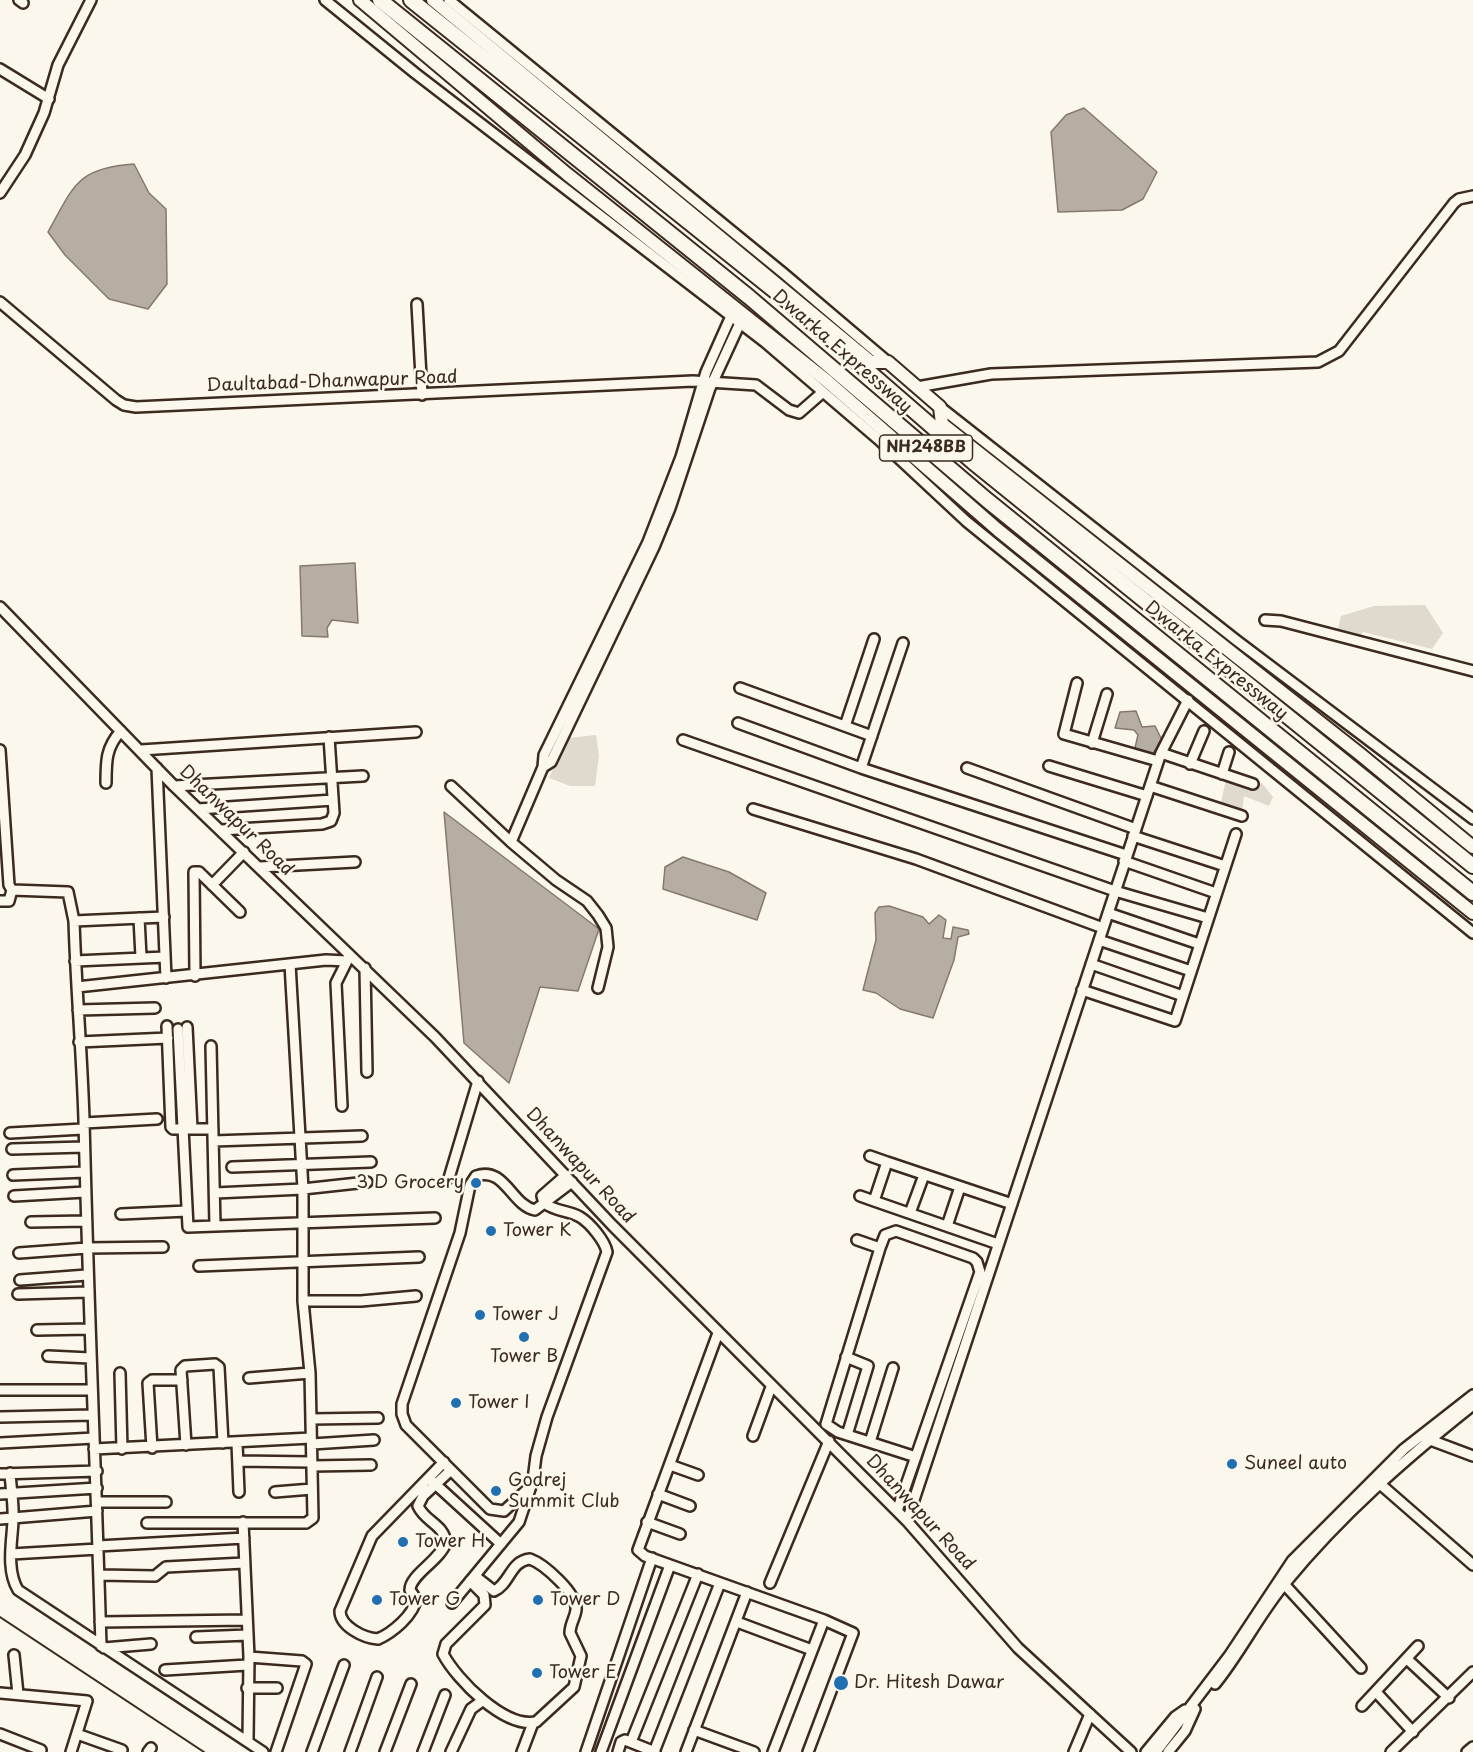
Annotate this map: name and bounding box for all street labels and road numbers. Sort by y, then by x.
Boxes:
street label: Dwarka Expressway [768,286,916,418]
street label: Daultabad-Dhanwapur Road [206,367,458,397]
road number: NH248BB [880,435,972,461]
street label: Dwarka Expressway [1140,597,1292,725]
street label: Dhanwapur Road [175,761,297,881]
street label: Dhanwapur Road [521,1104,639,1228]
street label: Dhanwapur Road [861,1451,979,1575]

